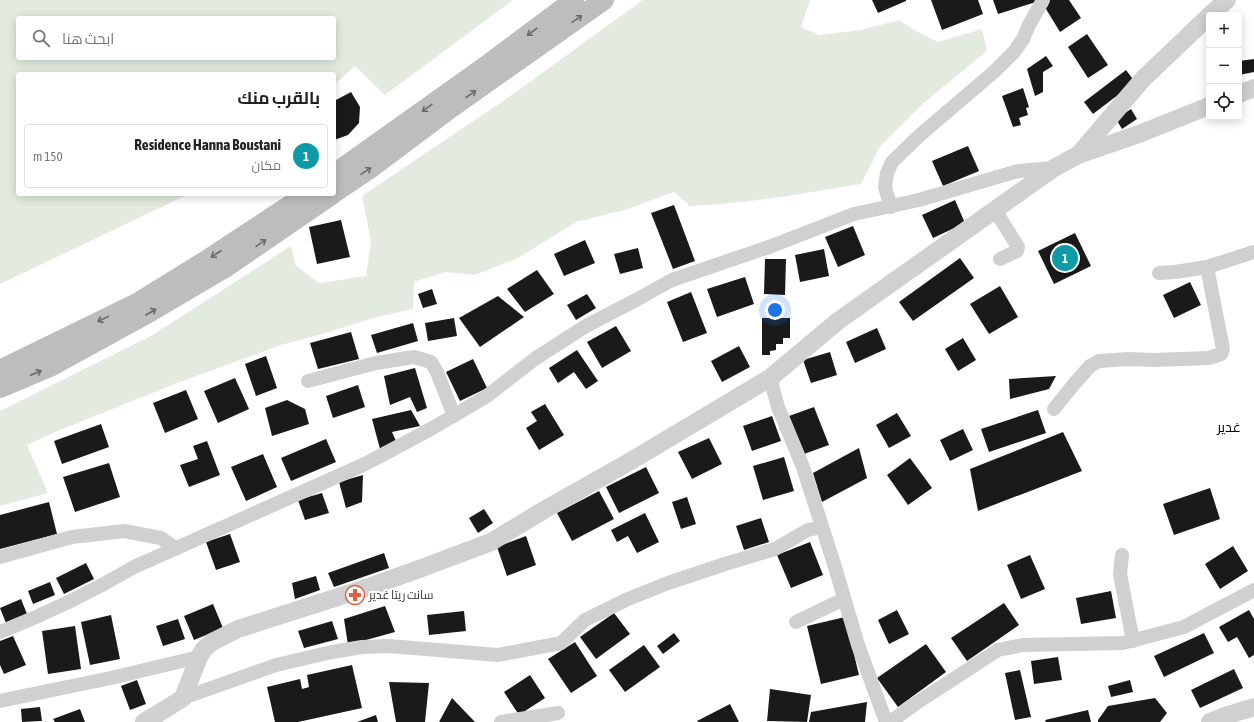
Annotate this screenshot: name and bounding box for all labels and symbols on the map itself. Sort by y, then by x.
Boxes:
one-way arrow [571,15,582,23]
one-way arrow [526,27,537,36]
one-way arrow [465,90,476,98]
one-way arrow [421,104,432,112]
one-way arrow [360,167,371,175]
one-way arrow [255,239,266,247]
pin: 1 [1052,243,1078,273]
one-way arrow [211,250,222,258]
your location [765,300,785,320]
one-way arrow [144,307,156,315]
one-way arrow [98,316,110,323]
one-way arrow [29,368,41,376]
district label: غدير [1216,419,1241,435]
pharmacy icon: سانت ريتا غدير [344,584,366,606]
place label: سانت ريتا غدير [368,588,434,602]

